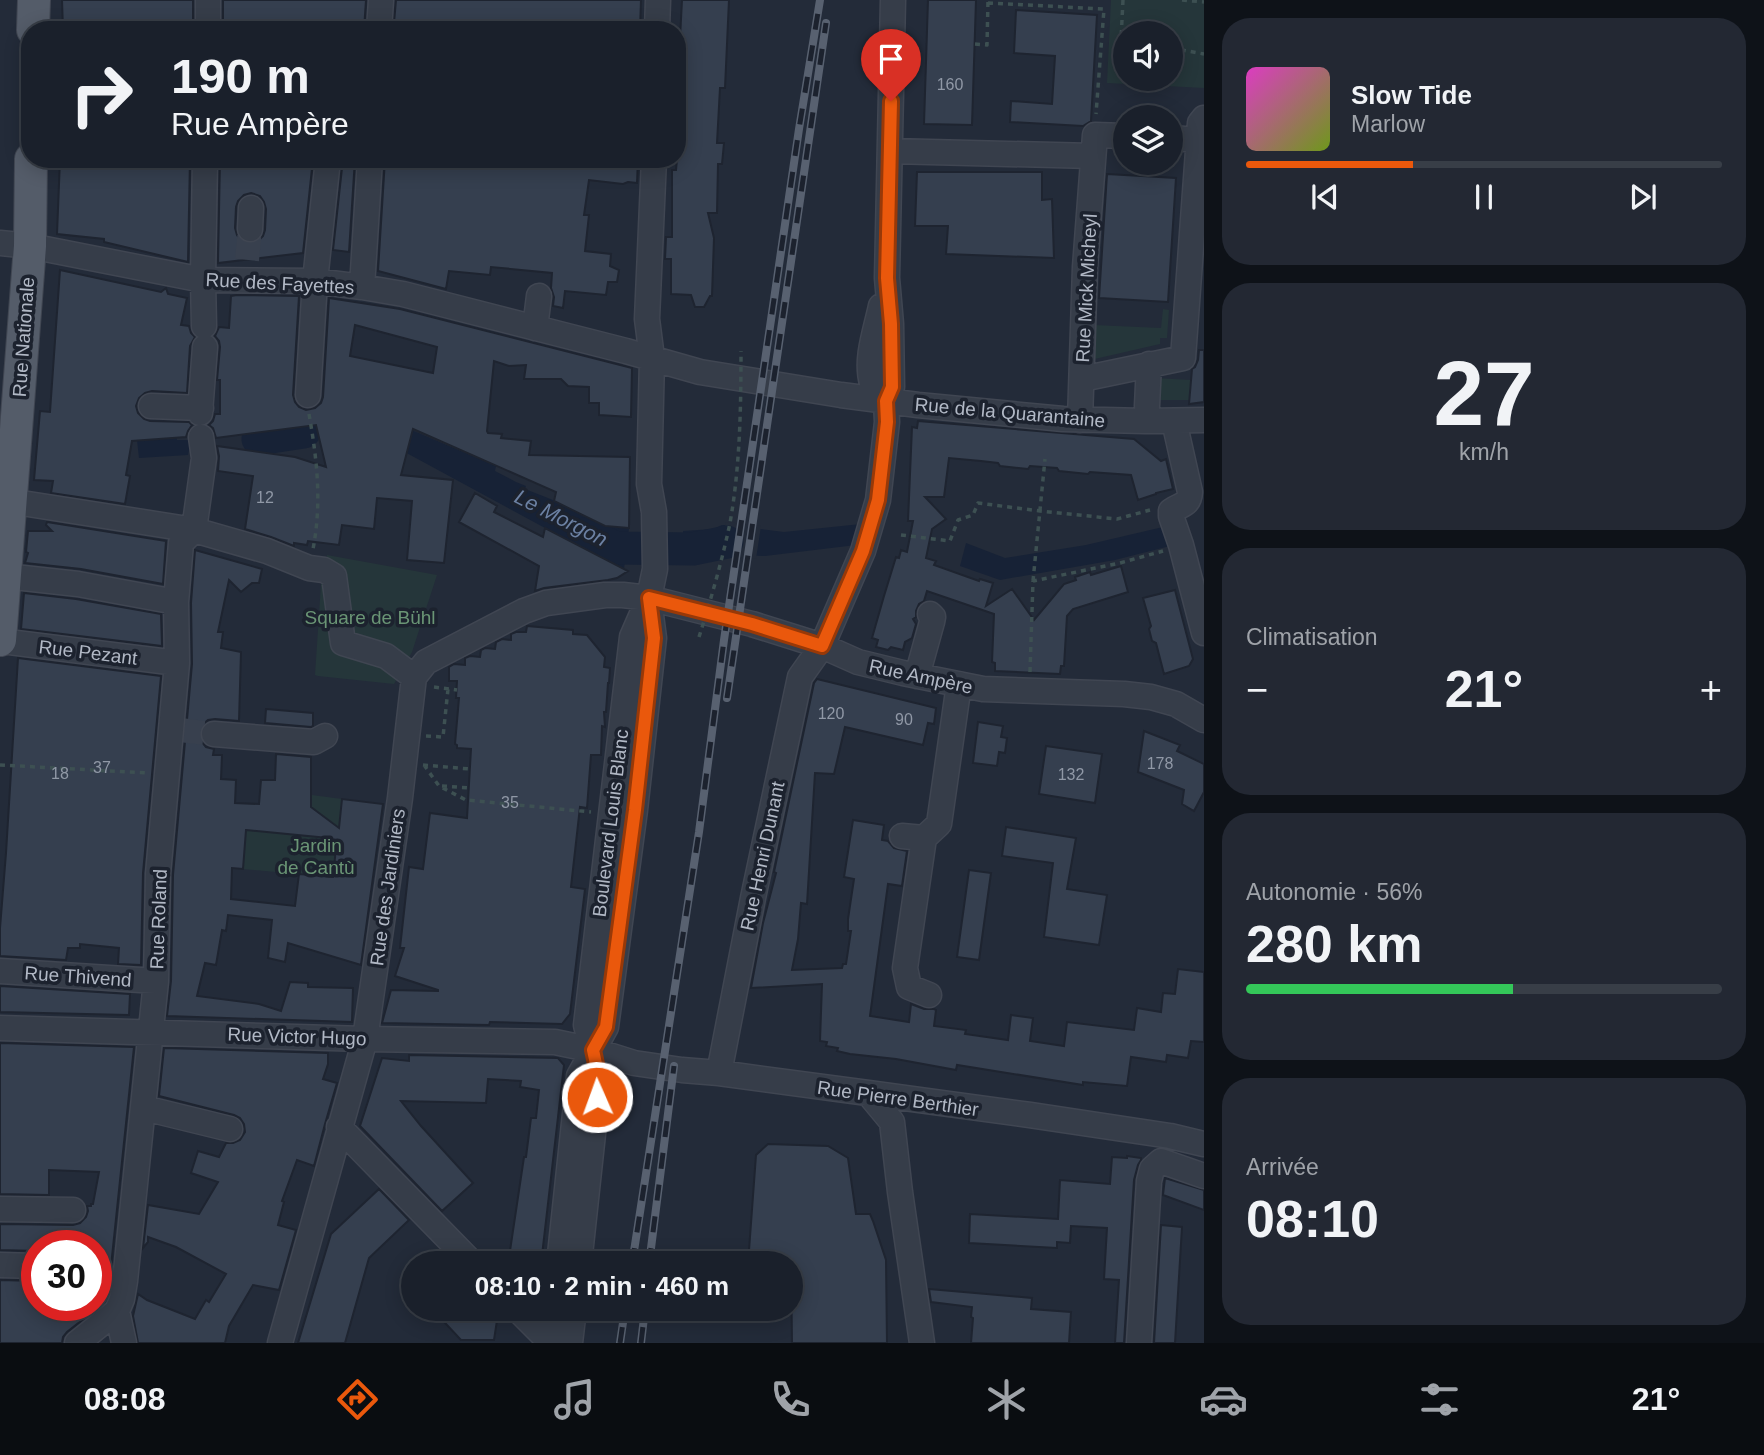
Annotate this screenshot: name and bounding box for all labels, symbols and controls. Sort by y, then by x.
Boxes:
map controls [1113,21,1183,175]
button: sound [1113,21,1183,91]
pin [861,29,921,101]
icon: arrive [872,40,910,78]
icon: right [56,49,147,140]
text: 190 m [171,49,310,103]
house number: 160 [937,76,963,93]
text: Slow Tide [1351,80,1472,110]
button: layers [1113,105,1183,175]
text: Rue Ampère [171,106,349,142]
text: Marlow [1351,111,1425,137]
icon: previous [1306,178,1344,216]
icon: pause [1465,178,1503,216]
icon: next [1624,178,1662,216]
street label: Rue Mick Micheyl [1072,213,1101,363]
street label: Rue des Fayettes [205,269,355,298]
street label: Rue Nationale [9,276,38,398]
text: 27 [1433,343,1535,444]
street label: Rue de la Quarantaine [914,394,1106,431]
text: km/h [1459,439,1509,465]
water label: Le Morgon [511,485,611,551]
house number: 12 [256,489,274,506]
park label: Square de Bühl [305,607,436,628]
text: Climatisation [1246,624,1378,650]
street label: Rue Pezant [37,636,139,669]
street label: Rue Ampère [867,655,975,698]
text: 21° [1445,660,1523,718]
text: − [1246,669,1268,711]
text: + [1700,669,1722,711]
house number: 120 [818,705,844,722]
house number: 90 [895,711,913,728]
street label: Boulevard Louis Blanc [589,728,632,918]
house number: 178 [1147,755,1173,772]
house number: 37 [93,759,111,776]
house number: 18 [51,765,69,782]
house number: 132 [1058,766,1084,783]
street label: Rue Henri Dunant [736,779,789,933]
house number: 35 [501,794,519,811]
street label: Rue des Jardiniers [366,807,409,967]
park label: Jardin de Cantù [277,835,355,878]
street label: Rue Roland [146,869,171,970]
text: Autonomie · 56% [1246,879,1422,905]
text: 280 km [1246,915,1422,973]
street label: Rue Thivend [24,962,132,991]
street label: Rue Victor Hugo [227,1024,367,1049]
position arrow [560,1060,634,1134]
street label: Rue Pierre Berthier [816,1077,981,1120]
text: Arrivée [1246,1154,1319,1180]
text: 08:10 [1246,1190,1379,1248]
speed limit sign: 30 [21,1230,112,1321]
text: 08:10 · 2 min · 460 m [475,1271,729,1301]
icon: directions [333,1375,382,1424]
icon: music [550,1375,599,1424]
icon: phone [766,1375,815,1424]
icon: climate [982,1375,1031,1424]
icon: car [1199,1375,1248,1424]
icon: filters [1415,1375,1464,1424]
text: 08:08 [84,1381,166,1417]
text: 21° [1632,1381,1680,1417]

